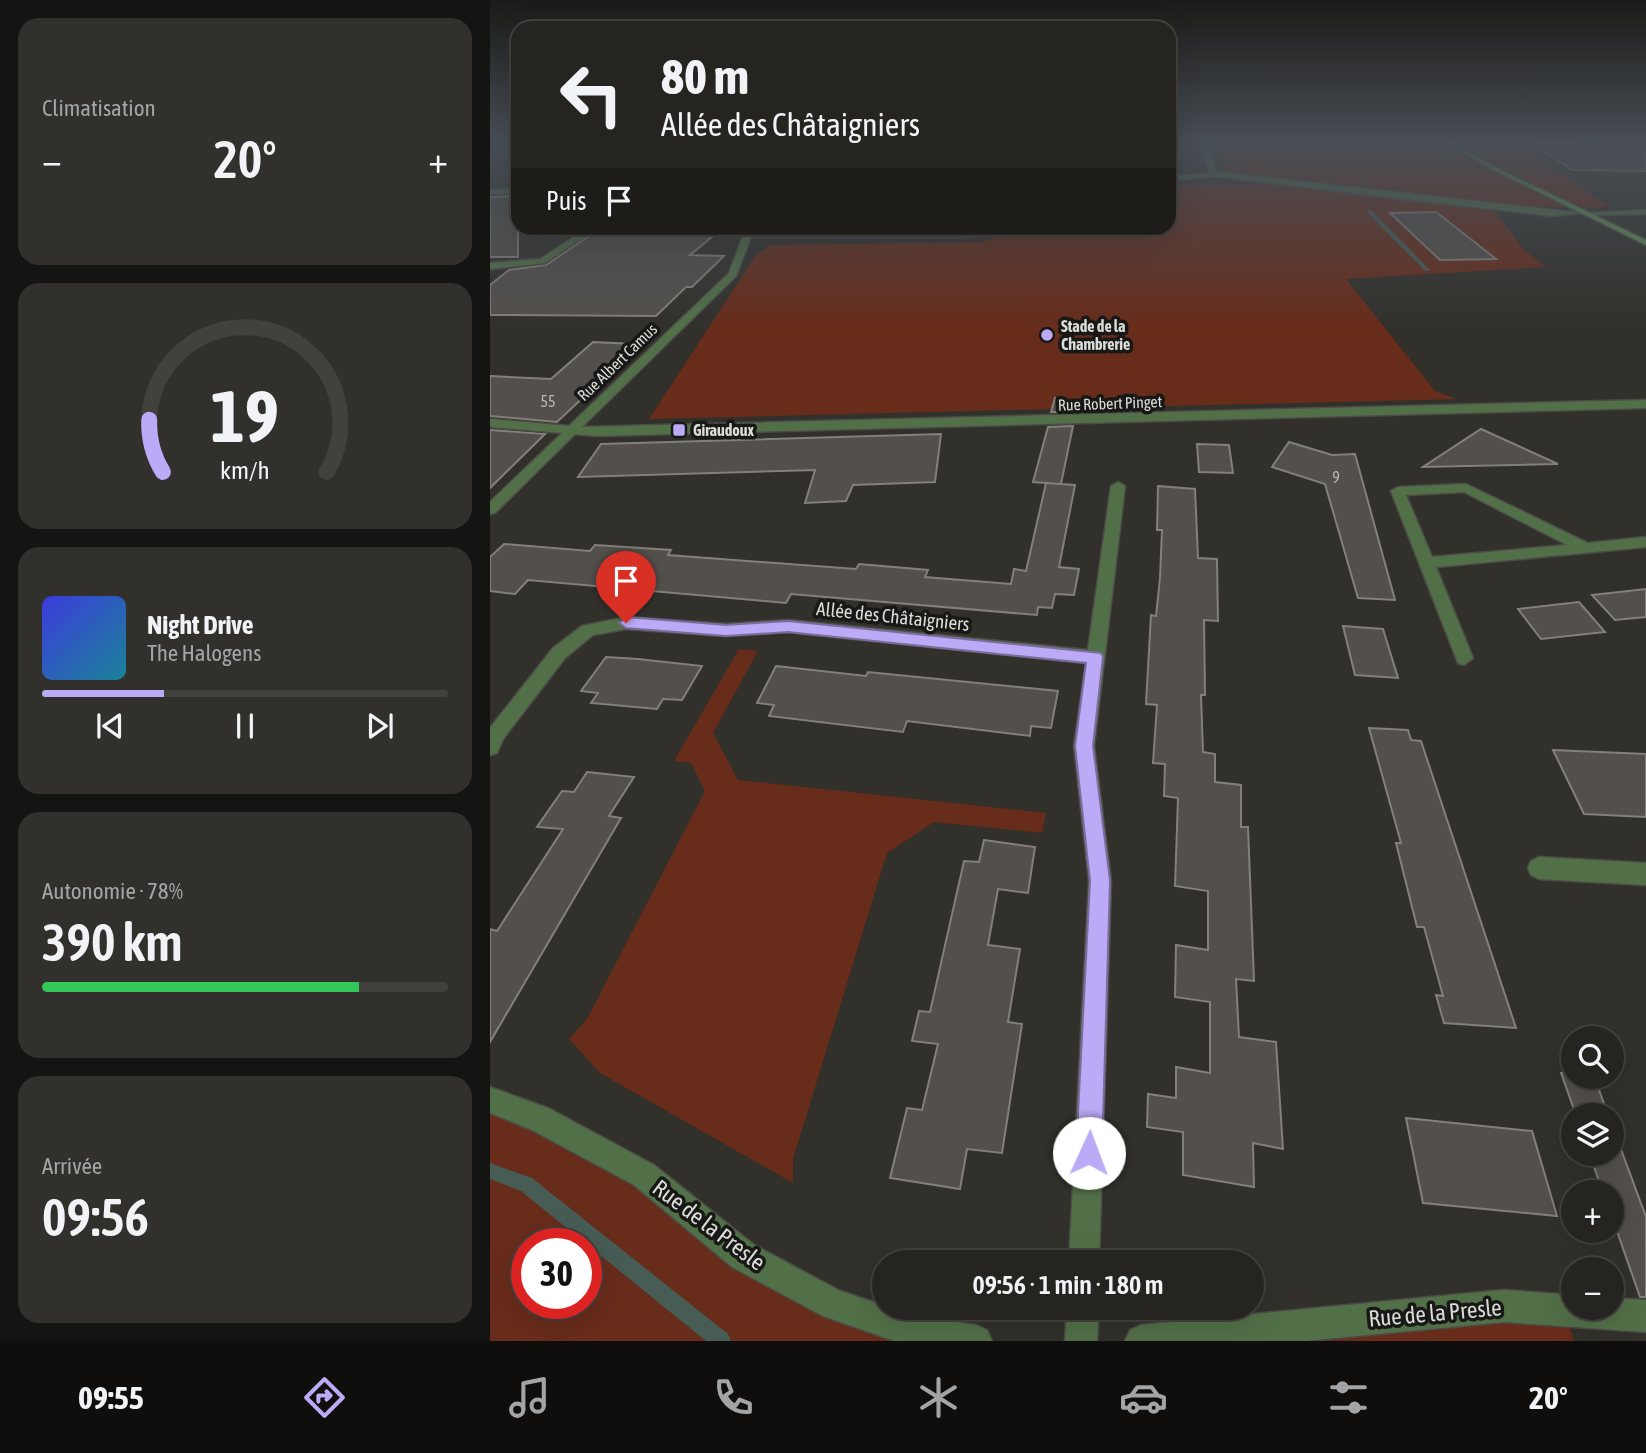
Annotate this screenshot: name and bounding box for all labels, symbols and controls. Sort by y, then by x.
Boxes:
text: 80 m [661,48,749,104]
icon: left [546,49,637,140]
text: Climatisation [42,95,156,121]
text: Allée des Châtaigniers [661,106,920,143]
text: 20° [213,129,277,189]
text: − [42,138,62,181]
text: + [428,138,448,181]
icon: arrive [600,182,638,220]
text: Puis [546,186,586,216]
place label: Stade de la Chambrerie [1061,317,1130,353]
street label: Rue Albert Camus [574,320,661,404]
marker: Stade de la Chambrerie [1039,327,1055,343]
text: 19 [211,374,279,457]
house number: 55 [540,392,556,410]
street label: Rue Robert Pinget [1058,392,1163,415]
place label: Giraudoux [693,421,755,439]
marker: Giraudoux [671,422,687,438]
text: km/h [220,456,270,484]
house number: 9 [1332,468,1340,486]
pin [596,551,656,623]
icon: arrive [607,562,645,600]
street label: Allée des Châtaigniers [815,597,971,635]
text: Night Drive [147,610,254,640]
text: The Halogens [147,640,261,666]
icon: previous [91,707,129,745]
icon: pause [226,707,264,745]
icon: next [361,707,399,745]
text: Autonomie · 78% [42,878,183,904]
text: 390 km [42,912,183,972]
map controls [1561,1026,1624,1320]
button: search [1561,1026,1624,1089]
button: layers [1561,1103,1624,1166]
position arrow [1052,1116,1126,1190]
text: Arrivée [42,1153,102,1179]
street label: Rue de la Presle [648,1174,770,1276]
button: + [1561,1180,1624,1243]
text: 09:56 [42,1187,149,1247]
speed limit sign: 30 [511,1228,602,1319]
button: − [1561,1257,1624,1320]
text: 09:56 · 1 min · 180 m [973,1270,1163,1300]
street label: Rue de la Presle [1367,1294,1503,1332]
icon: directions [300,1373,349,1422]
icon: music [505,1373,554,1422]
icon: phone [709,1373,758,1422]
icon: climate [914,1373,963,1422]
icon: car [1119,1373,1168,1422]
icon: filters [1324,1373,1373,1422]
text: 09:55 [78,1379,144,1416]
text: 20° [1529,1379,1568,1416]

